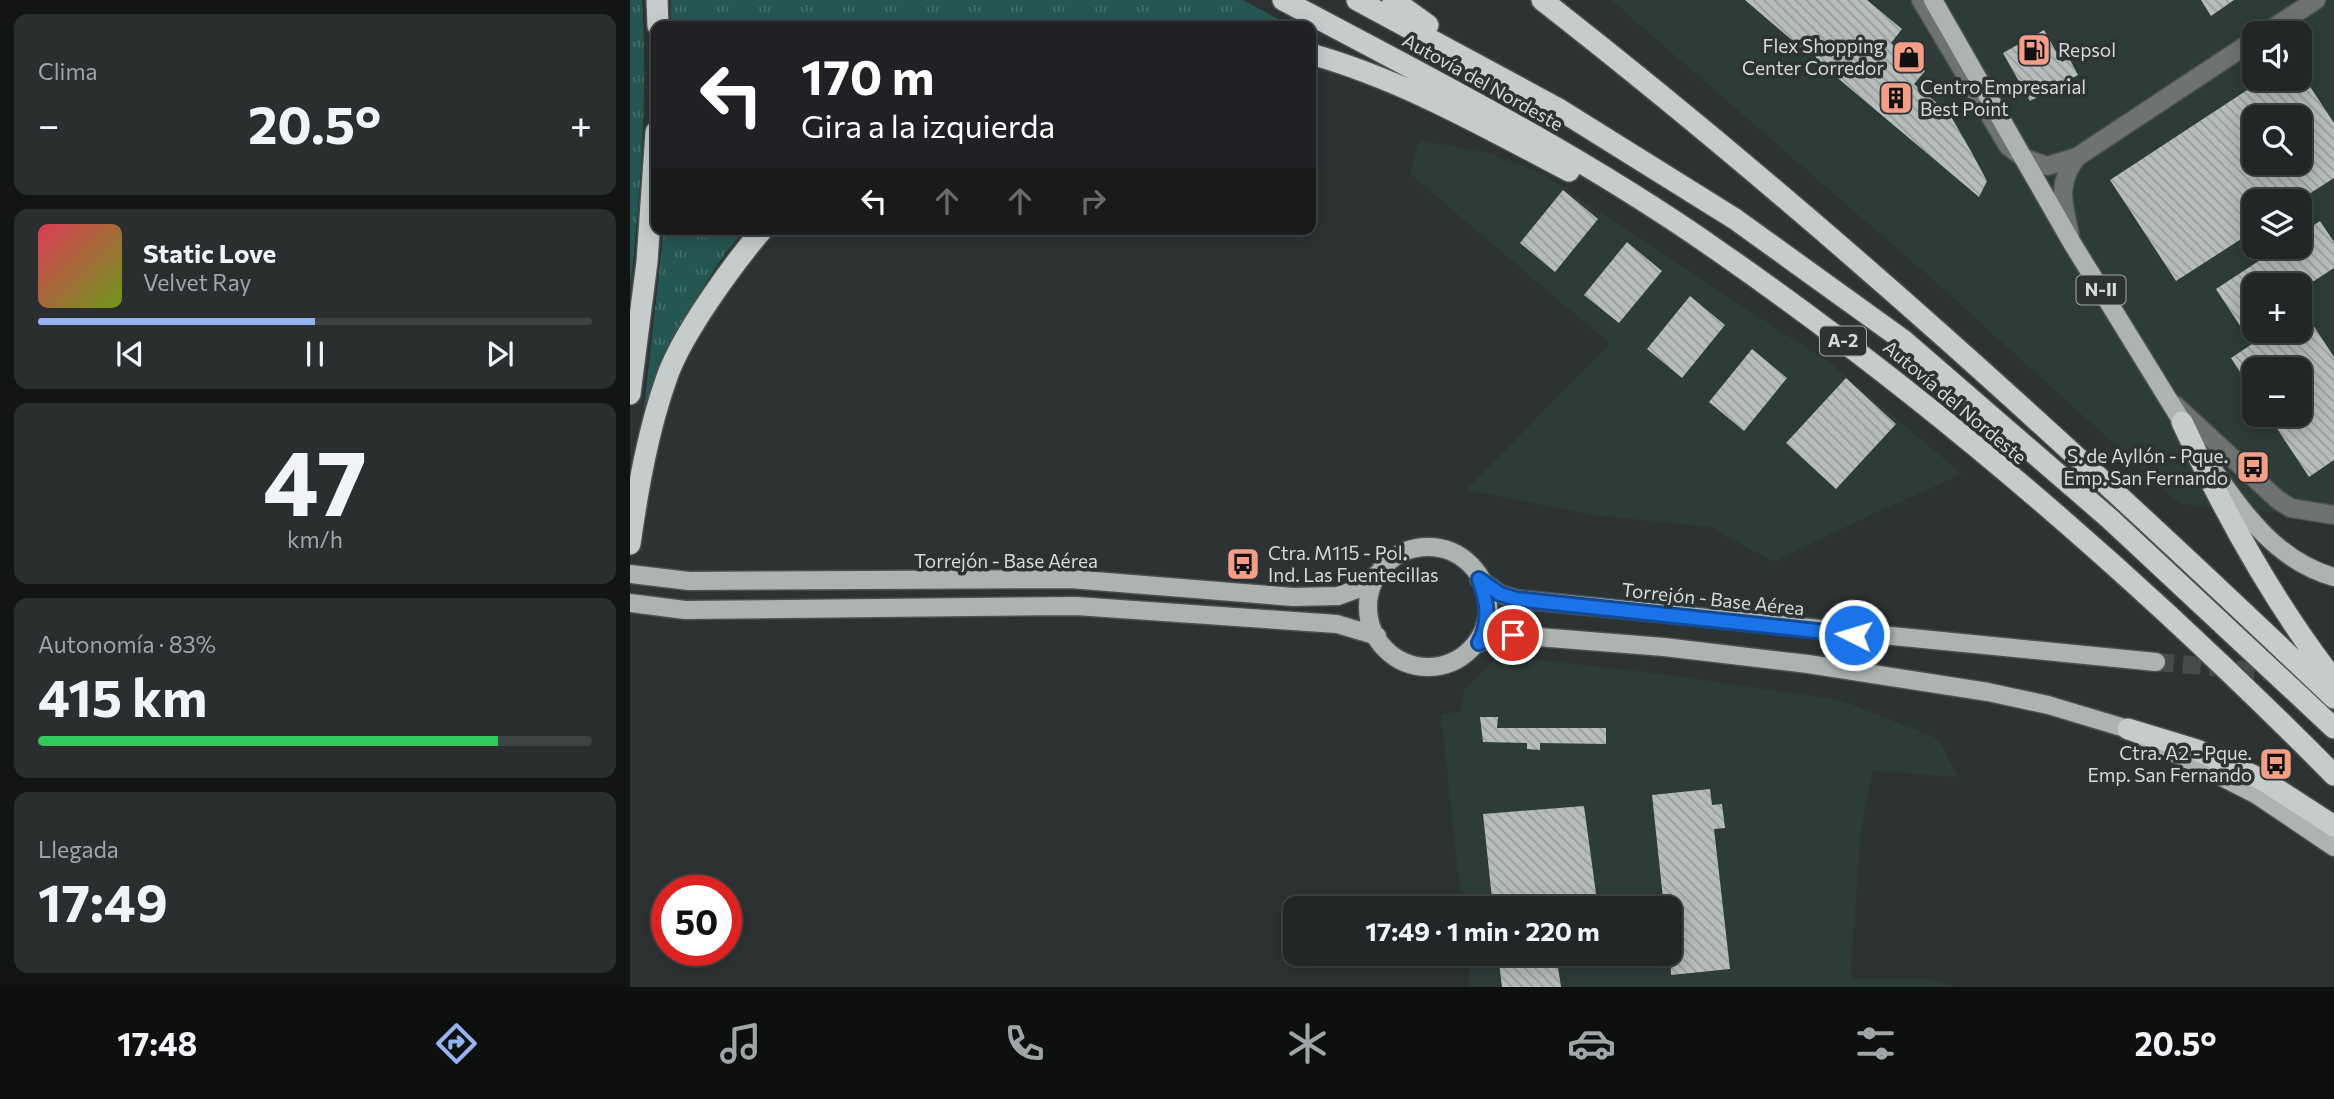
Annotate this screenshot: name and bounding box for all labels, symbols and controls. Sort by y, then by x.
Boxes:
map controls [2242,21,2312,427]
button: sound [2242,21,2312,91]
street label: Autovía del Nordeste [1399,28,1568,135]
fuel station icon: Repsol [2015,31,2053,69]
place label: Flex Shopping Center Corredor [1742,34,1884,79]
shop icon: Flex Shopping Center Corredor [1890,38,1928,76]
place label: Repsol [2058,38,2116,61]
text: 170 m [801,45,934,105]
icon: left [686,49,777,140]
text: Clima [38,57,98,85]
place label: Centro Empresarial Best Point [1920,75,2086,120]
building icon: Centro Empresarial Best Point [1877,79,1915,117]
text: 20.5° [248,91,381,155]
text: − [38,100,60,147]
text: + [570,100,592,147]
text: Gira a la izquierda [801,105,1055,145]
button: search [2242,105,2312,175]
icon: left [855,182,893,220]
icon: ahead [928,182,966,220]
icon: ahead [1001,182,1039,220]
icon: right [1074,182,1112,220]
button: layers [2242,189,2312,259]
text: Static Love [143,237,276,268]
text: Velvet Ray [143,268,251,296]
button: + [2242,273,2312,343]
road number: N-II [2076,276,2126,304]
road number: A-2 [1820,326,1866,356]
icon: previous [111,335,149,373]
icon: pause [296,335,334,373]
icon: next [481,335,519,373]
street label: Autovía del Nordeste [1879,335,2032,468]
button: − [2242,357,2312,427]
text: 47 [263,423,367,535]
place label: S. de Ayllón - Pque. Emp. San Fernando [2064,444,2228,489]
bus stop icon: S. de Ayllón - Pque. Emp. San Fernando [2234,448,2272,486]
text: km/h [287,525,343,553]
place label: Ctra. M115 - Pol. Ind. Las Fuentecillas [1268,541,1439,586]
bus stop icon: Ctra. M115 - Pol. Ind. Las Fuentecillas [1224,545,1262,583]
street label: Torrejón - Base Aérea [914,549,1098,572]
street label: Torrejón - Base Aérea [1620,577,1806,620]
position arrow [1817,598,1891,672]
pin [1483,605,1543,665]
icon: arrive [1494,616,1532,654]
text: Autonomía · 83% [38,630,216,658]
text: 415 km [38,664,207,728]
place label: Ctra. A2 - Pque. Emp. San Fernando [2088,741,2252,786]
bus stop icon: Ctra. A2 - Pque. Emp. San Fernando [2257,745,2295,783]
text: Llegada [38,835,119,863]
text: 17:49 [38,869,168,933]
speed limit sign: 50 [651,875,742,966]
text: 17:49 · 1 min · 220 m [1365,915,1600,946]
icon: directions [432,1019,481,1068]
icon: music [716,1019,765,1068]
icon: phone [1000,1019,1049,1068]
icon: climate [1283,1019,1332,1068]
icon: car [1567,1019,1616,1068]
icon: filters [1851,1019,1900,1068]
text: 17:48 [117,1023,197,1063]
text: 20.5° [2134,1023,2217,1063]

